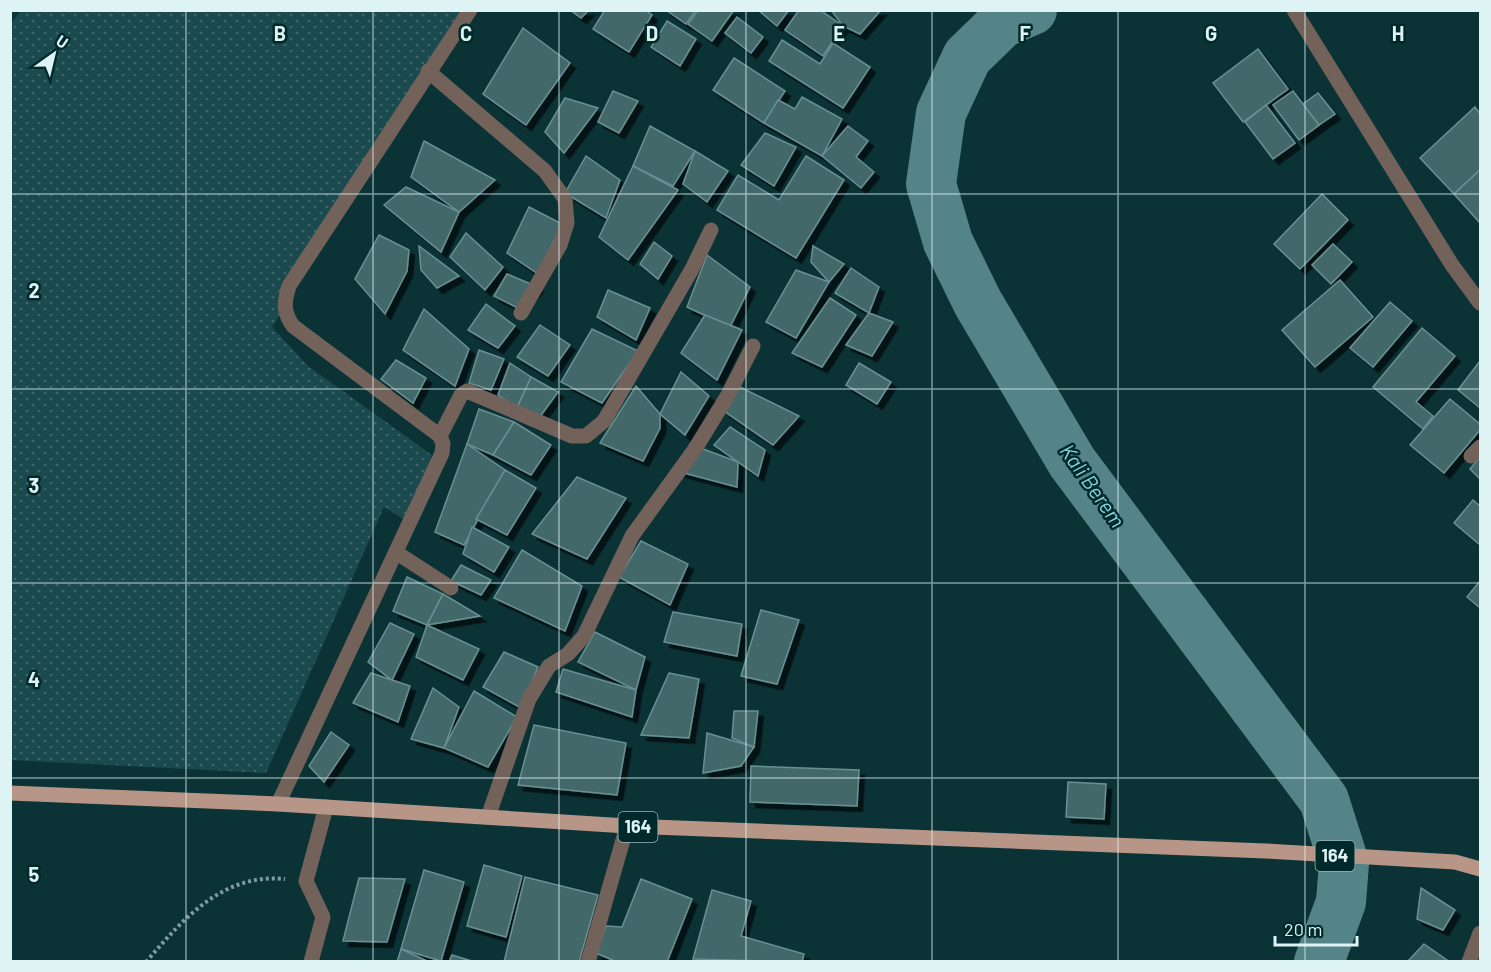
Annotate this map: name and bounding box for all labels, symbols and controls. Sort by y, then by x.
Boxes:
text: B [274,21,286,45]
text: C [460,21,472,45]
text: D [646,21,658,45]
text: E [833,21,845,45]
text: F [1019,21,1031,45]
text: G [1205,21,1217,45]
text: H [1392,21,1404,45]
north arrow [24,24,84,84]
text: U [53,30,72,52]
text: 2 [28,278,40,302]
water label: Kali Berem [1055,439,1131,532]
text: 3 [29,473,39,497]
text: 4 [28,667,40,691]
road number: 164 [618,812,658,842]
road number: 164 [1316,841,1354,871]
text: 5 [29,862,40,886]
scale bar [1275,909,1358,947]
text: 20 m [1284,918,1322,940]

